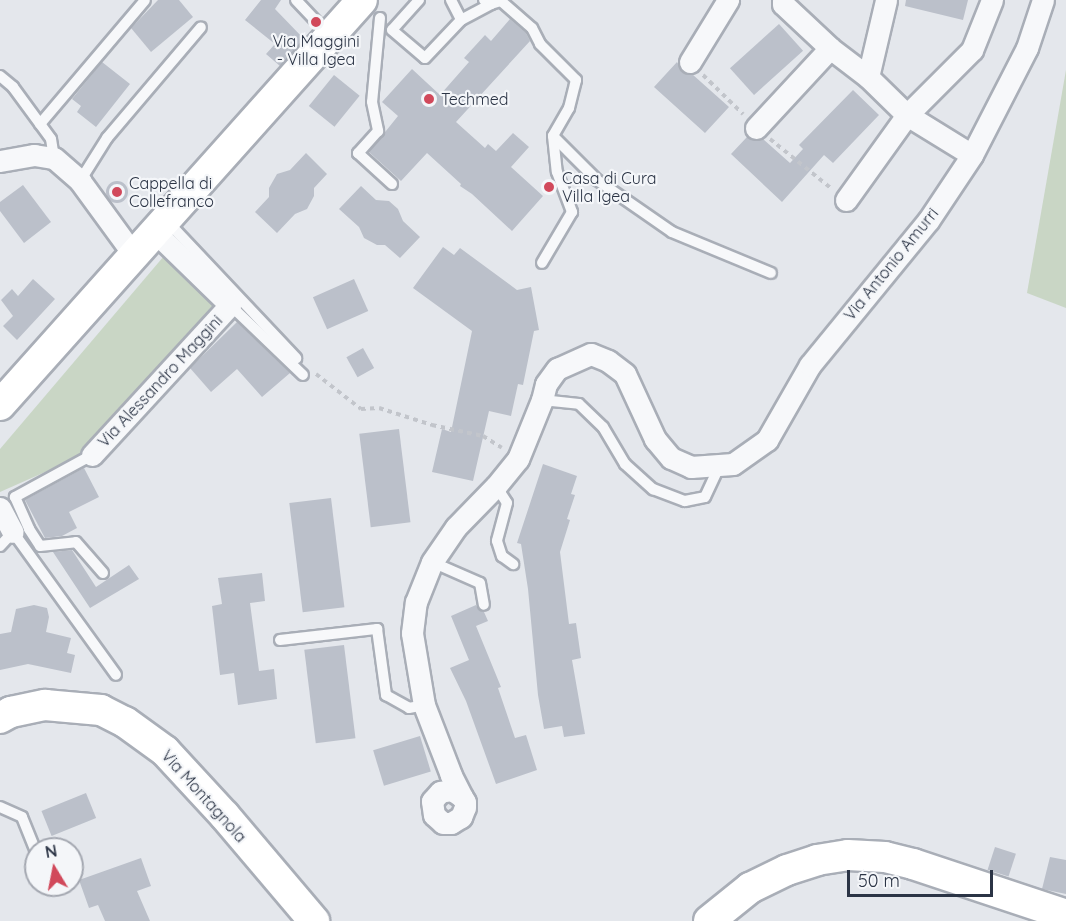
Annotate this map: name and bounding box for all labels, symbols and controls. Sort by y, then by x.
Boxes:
marker: Via Maggini - Villa Igea [309,15,323,29]
place label: Via Maggini - Villa Igea [272,31,360,69]
place label: Techmed [441,89,508,109]
marker: Techmed [422,92,436,106]
place label: Casa di Cura Villa Igea [562,168,657,206]
place label: Cappella di Collefranco [129,173,214,211]
marker: Casa di Cura Villa Igea [540,178,558,196]
marker: Cappella di Collefranco [110,185,124,199]
street label: Via Antonio Amurri [840,204,942,324]
street label: Via Alessandro Maggini [94,311,226,451]
street label: Via Montagnola [157,746,251,846]
north arrow [24,837,84,897]
text: N [44,840,59,862]
scale bar [850,858,996,896]
text: 50 m [858,869,900,892]

